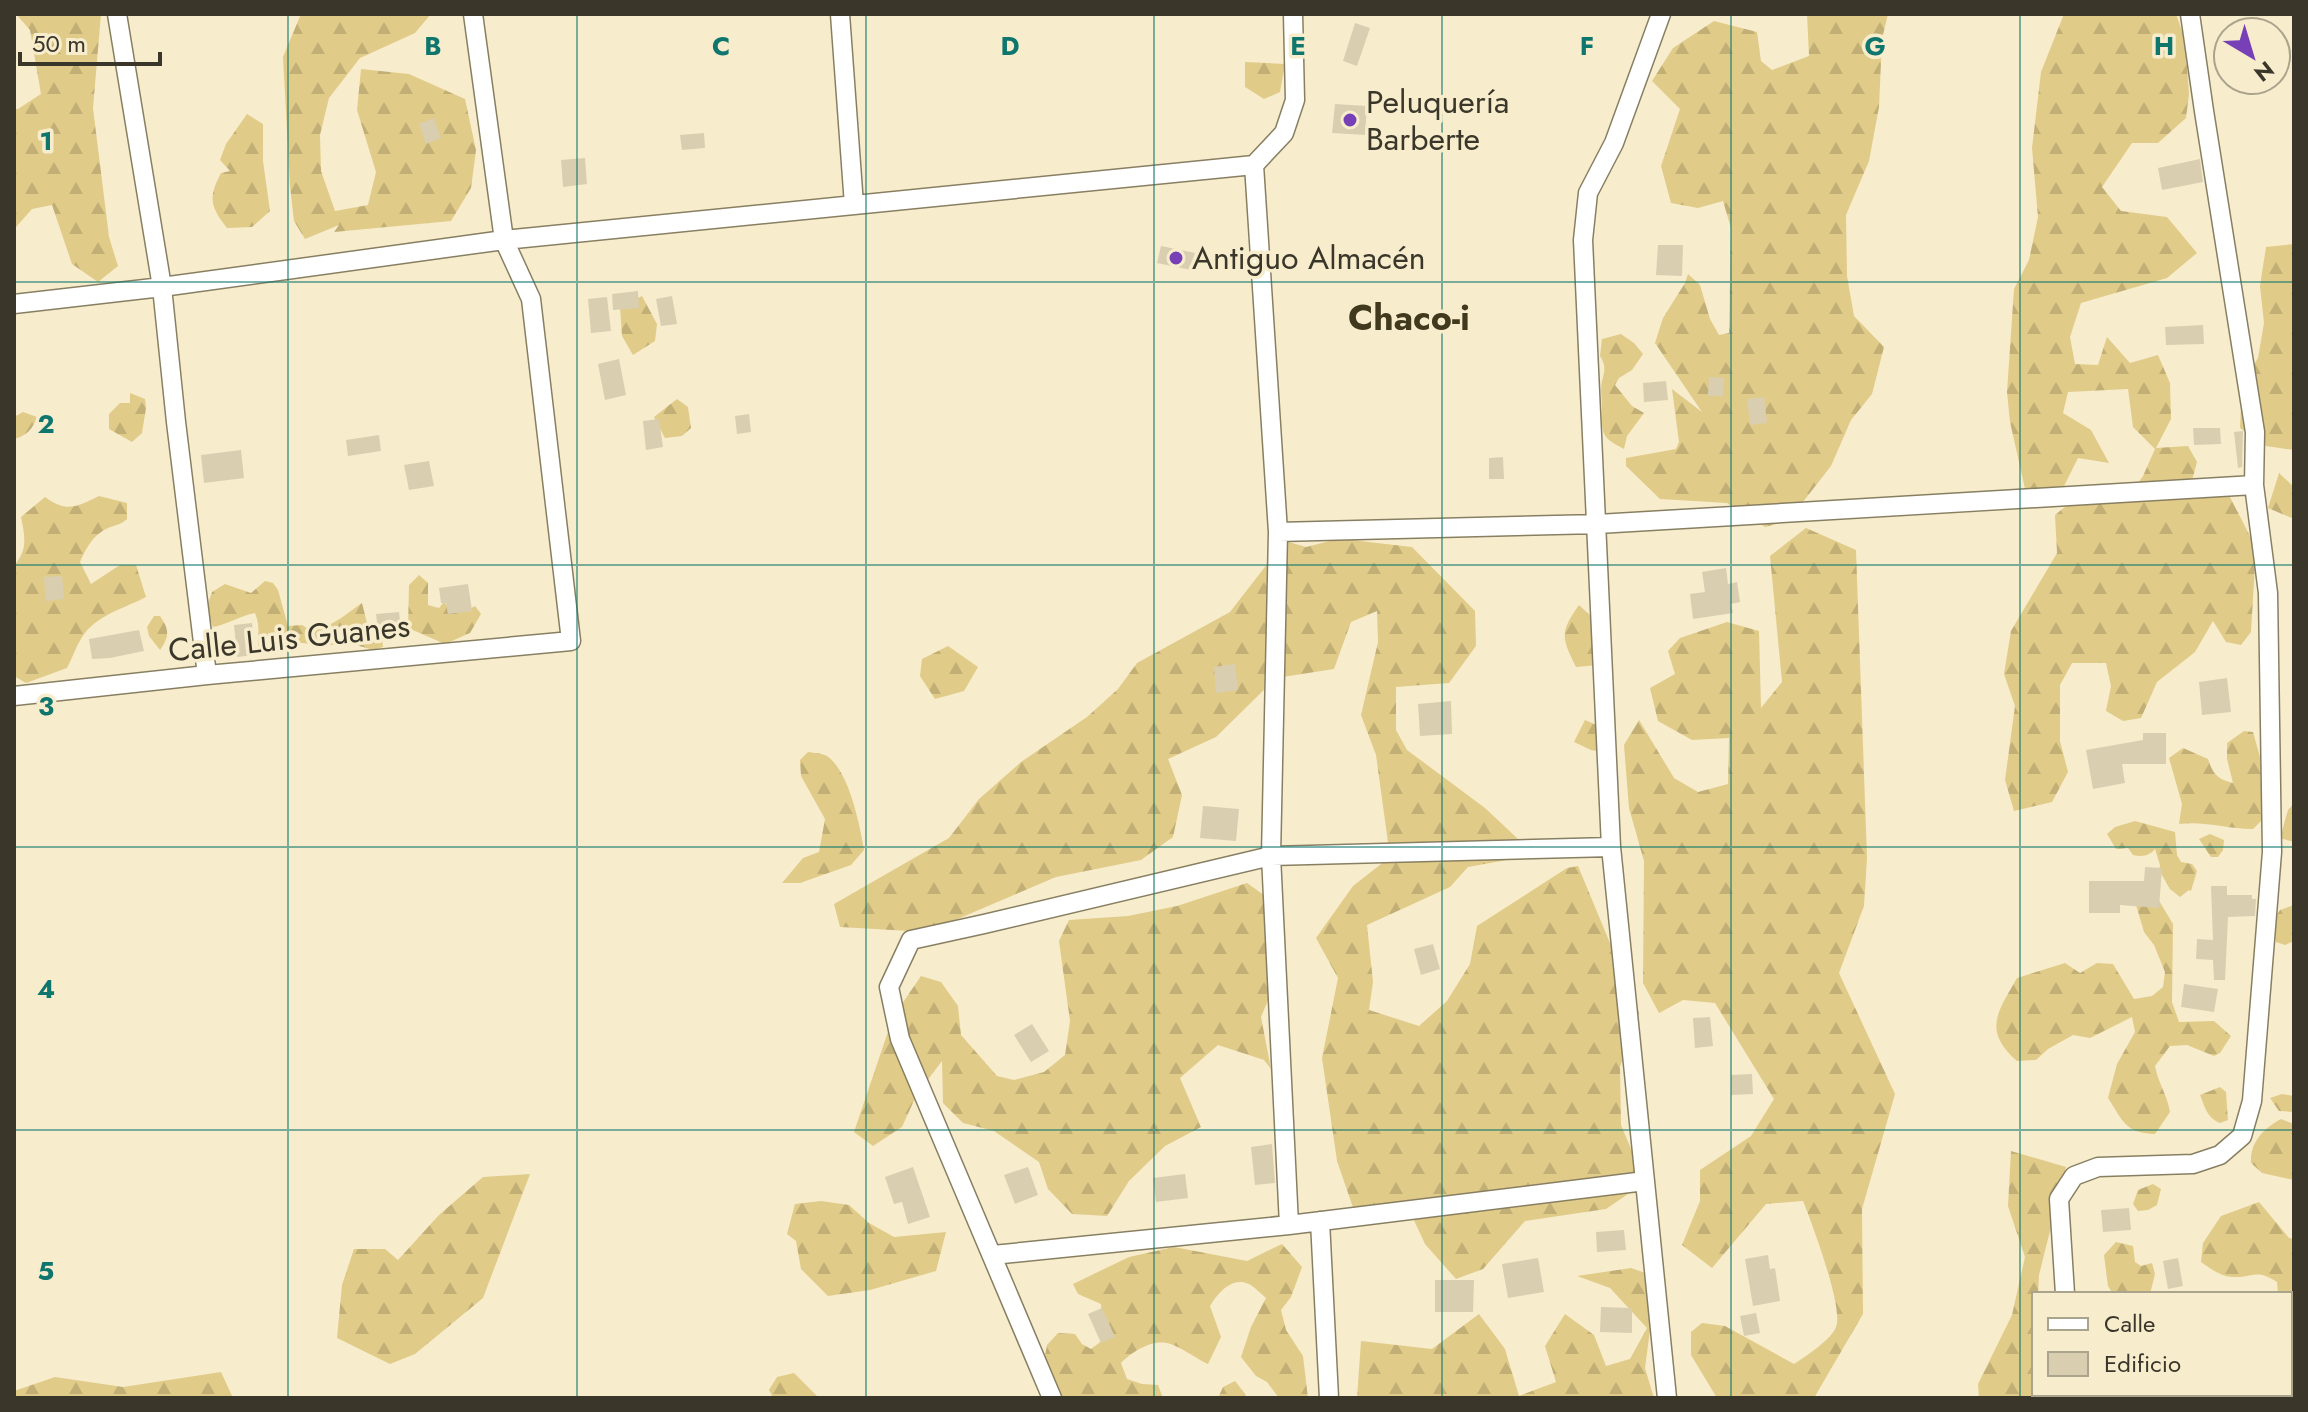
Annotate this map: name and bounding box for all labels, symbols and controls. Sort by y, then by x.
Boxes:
scale bar [20,16,160,66]
north arrow [2212,16,2292,96]
text: 50 m [32,26,86,61]
text: B [424,27,442,65]
text: C [712,27,730,65]
text: D [1000,27,1020,65]
text: E [1290,27,1306,65]
text: F [1580,27,1594,65]
text: G [1864,27,1886,65]
text: H [2154,27,2174,65]
text: N [2248,54,2281,90]
place label: Peluquería Barberte [1366,79,1509,162]
marker: Peluquería Barberte [1341,111,1359,129]
text: 1 [39,122,53,160]
place label: Antiguo Almacén [1192,235,1425,281]
marker: Antiguo Almacén [1167,249,1185,267]
district label: Chaco-i [1348,291,1470,343]
text: 2 [37,405,55,443]
street label: Calle Luis Guanes [166,602,412,674]
text: 3 [38,687,54,725]
text: 4 [37,970,55,1008]
text: 5 [38,1252,54,1290]
legend [2032,1292,2292,1396]
text: Calle [2104,1306,2155,1341]
text: Edificio [2104,1346,2181,1381]

